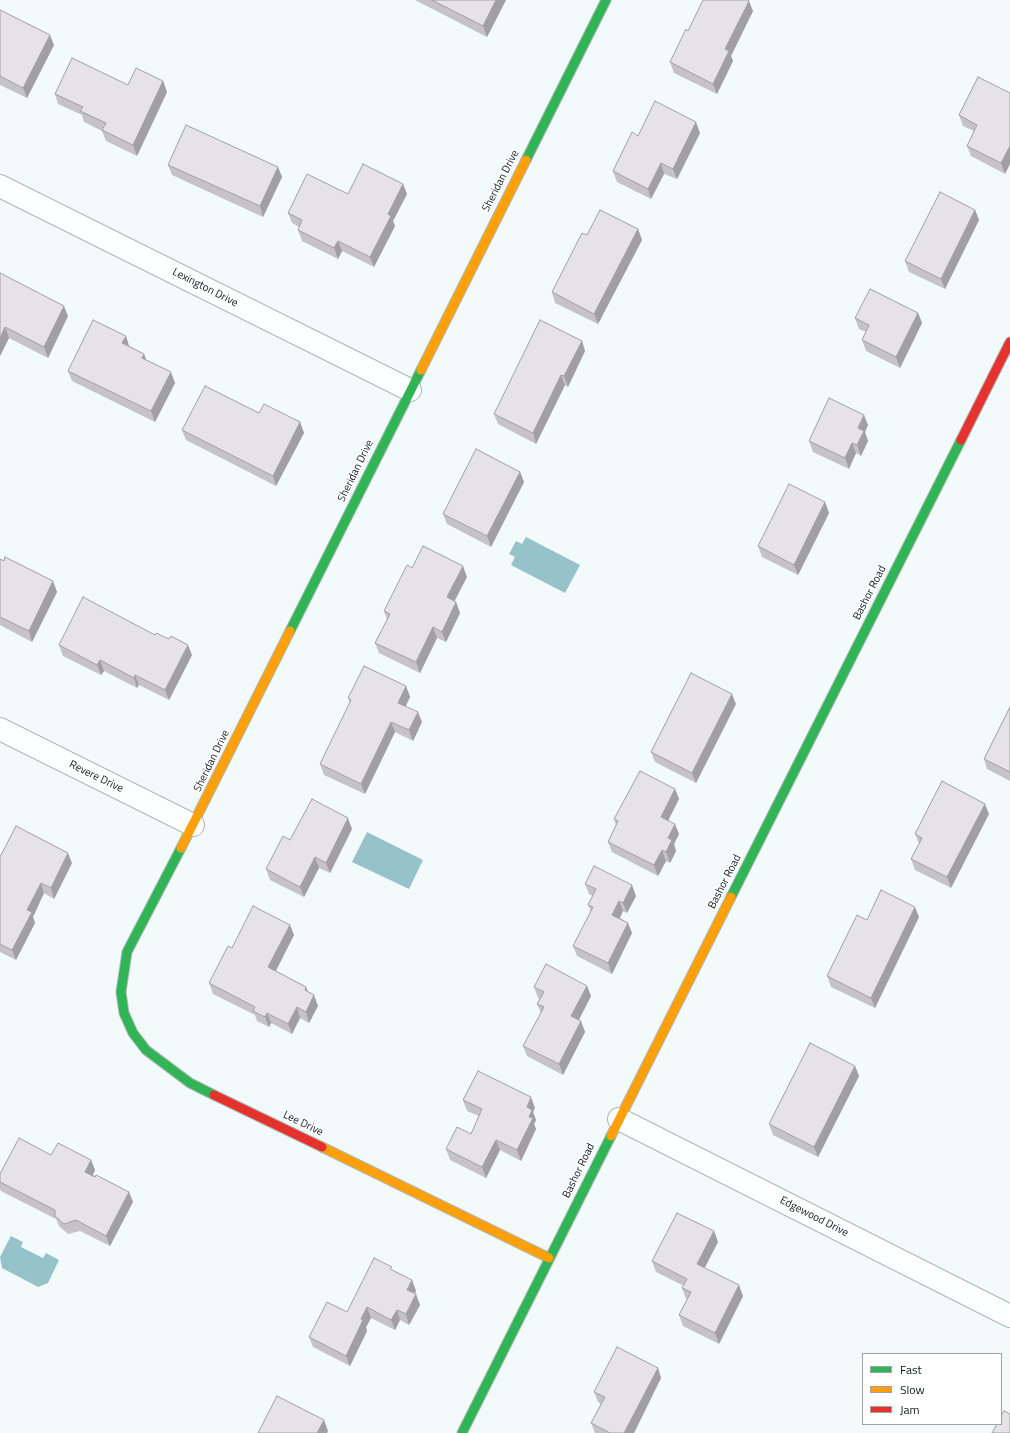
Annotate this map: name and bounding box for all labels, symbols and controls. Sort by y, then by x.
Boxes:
street label: Sheridan Drive [480,148,522,214]
street label: Lexington Drive [170,266,240,310]
street label: Sheridan Drive [335,438,377,504]
street label: Bashor Road [851,564,889,622]
street label: Sheridan Drive [191,728,233,794]
street label: Revere Drive [67,758,125,796]
street label: Bashor Road [706,853,744,911]
street label: Lee Drive [281,1109,325,1139]
street label: Bashor Road [560,1142,598,1200]
street label: Edgewood Drive [778,1194,850,1240]
legend [862,1353,1002,1425]
text: Fast [900,1360,922,1379]
text: Slow [900,1380,925,1399]
text: Jam [900,1400,920,1419]

